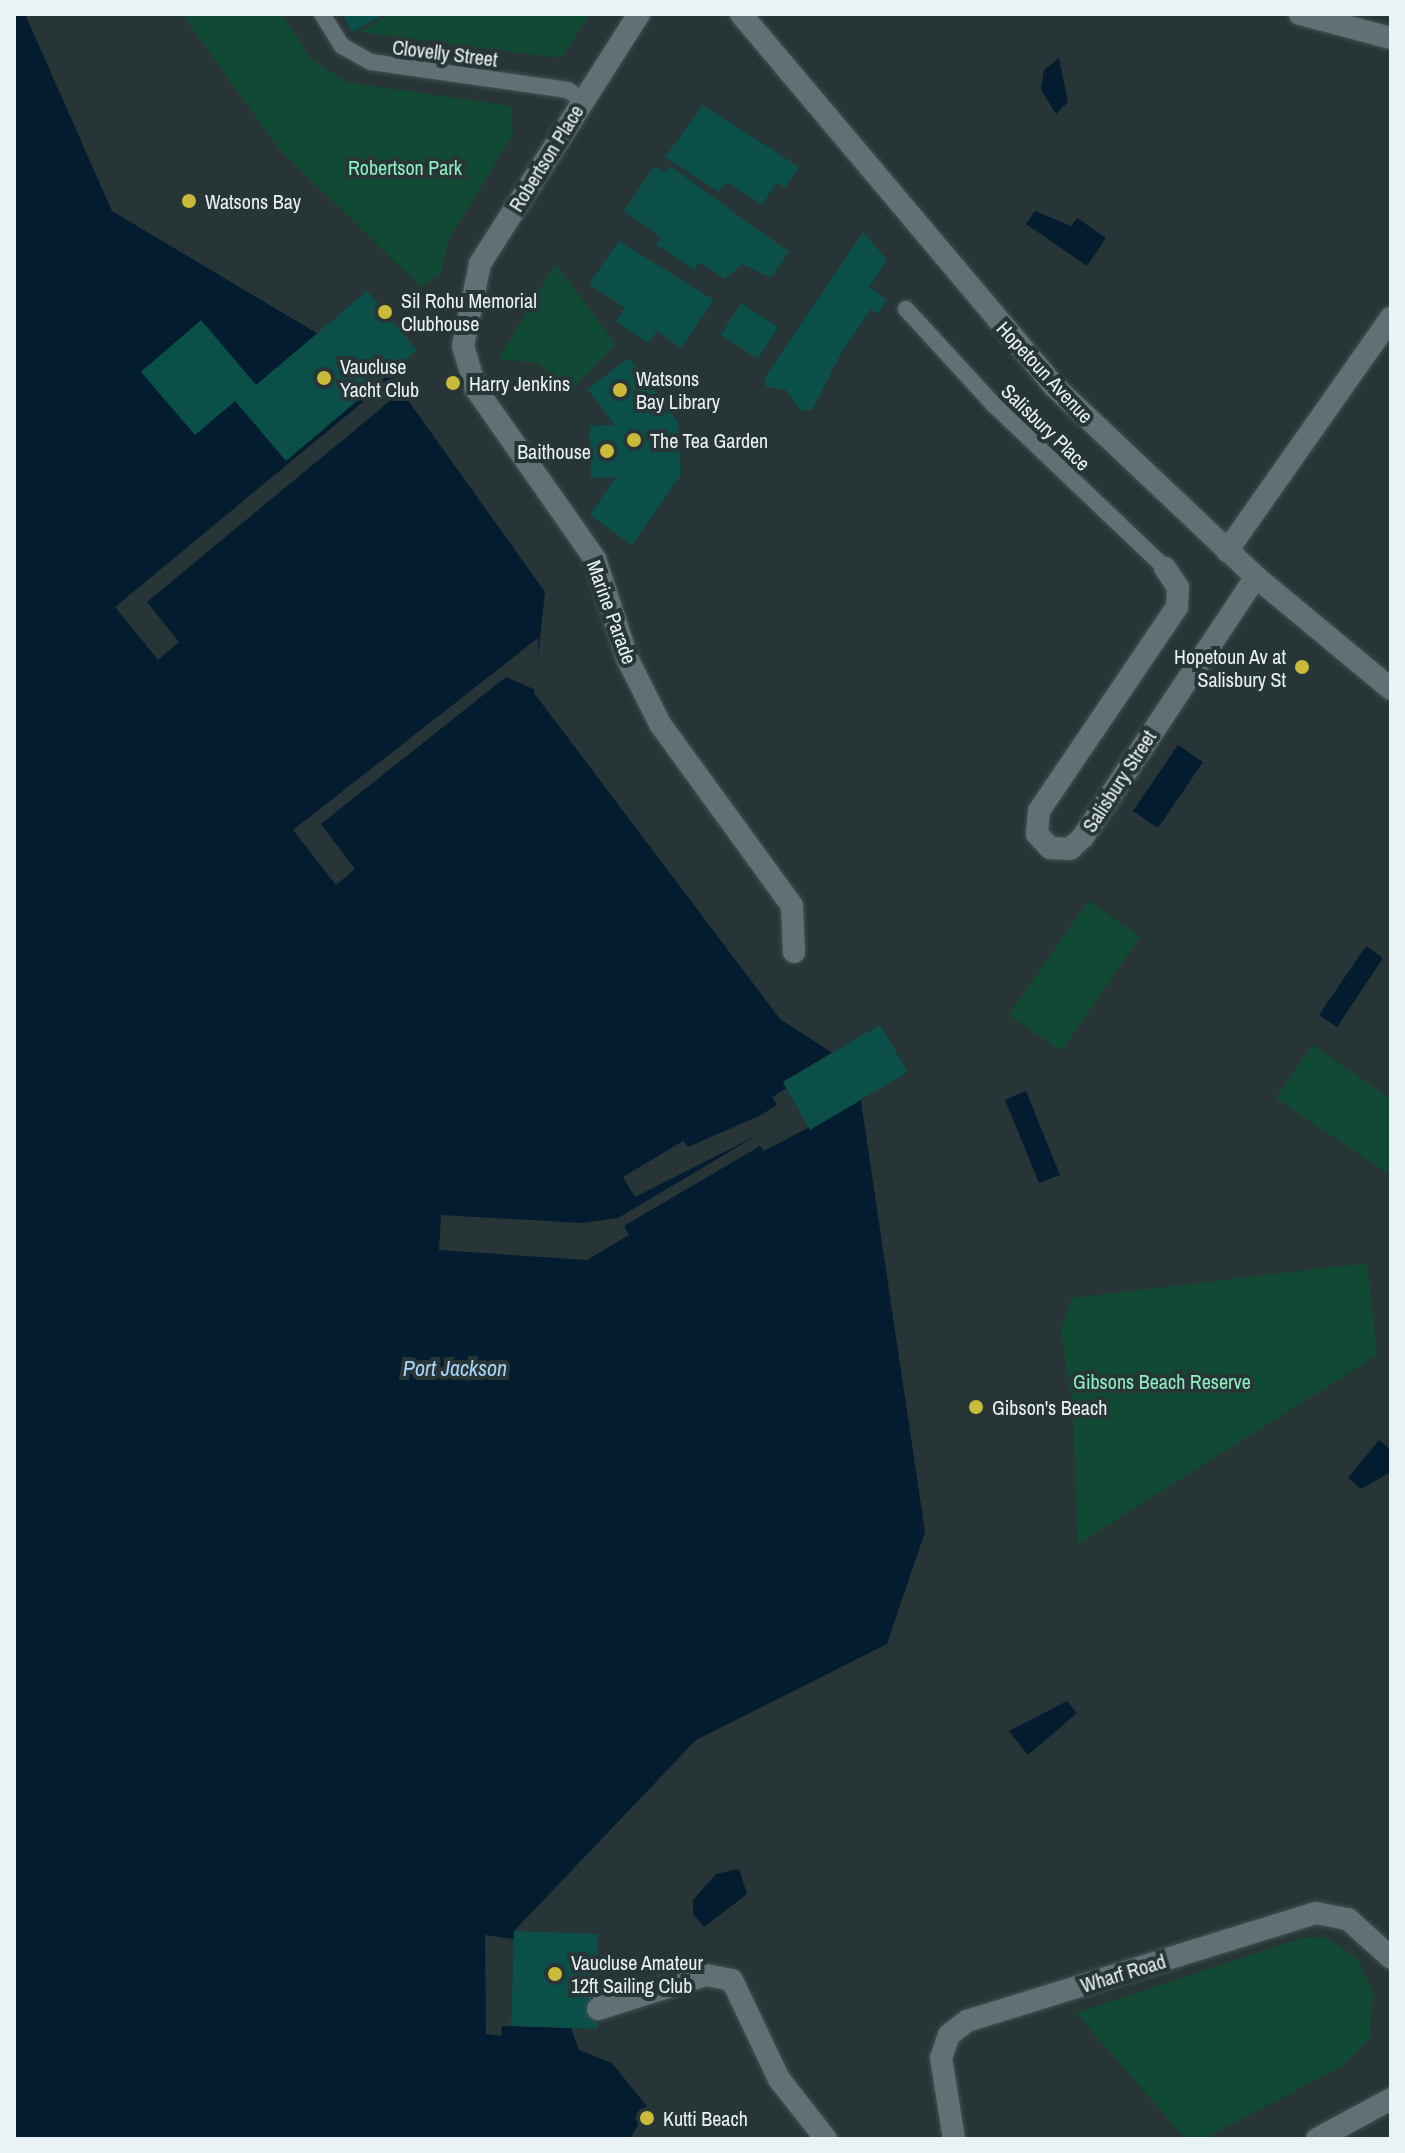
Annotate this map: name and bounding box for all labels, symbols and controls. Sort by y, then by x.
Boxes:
street label: Clovelly Street [391,35,499,71]
street label: Robertson Place [504,100,588,216]
park label: Robertson Park [348,155,462,179]
place label: Watsons Bay [205,189,301,213]
marker: Watsons Bay [180,192,198,210]
place label: Sil Rohu Memorial Clubhouse [401,288,537,335]
marker: Sil Rohu Memorial Clubhouse [376,303,394,321]
street label: Hopetoun Avenue [992,316,1098,428]
place label: Vaucluse Yacht Club [340,354,419,401]
place label: Watsons Bay Library [636,366,720,413]
marker: Vaucluse Yacht Club [315,369,333,387]
place label: Harry Jenkins [469,371,570,395]
marker: Harry Jenkins [444,374,462,392]
street label: Salisbury Place [997,379,1095,475]
marker: Watsons Bay Library [611,381,629,399]
place label: The Tea Garden [650,428,769,452]
marker: The Tea Garden [625,431,643,449]
place label: Baithouse [517,439,591,463]
marker: Baithouse [598,442,616,460]
street label: Marine Parade [582,557,642,667]
place label: Hopetoun Av at Salisbury St [1173,644,1286,691]
marker: Hopetoun Av at Salisbury St [1293,658,1311,676]
street label: Salisbury Street [1077,726,1161,836]
water label: Port Jackson [403,1356,507,1382]
park label: Gibsons Beach Reserve [1073,1369,1251,1393]
place label: Gibson's Beach [992,1395,1107,1419]
marker: Gibson's Beach [967,1398,985,1416]
street label: Wharf Road [1078,1949,1168,1997]
place label: Vaucluse Amateur 12ft Sailing Club [571,1950,704,1997]
marker: Vaucluse Amateur 12ft Sailing Club [546,1965,564,1983]
place label: Kutti Beach [663,2106,748,2130]
marker: Kutti Beach [638,2109,656,2127]

